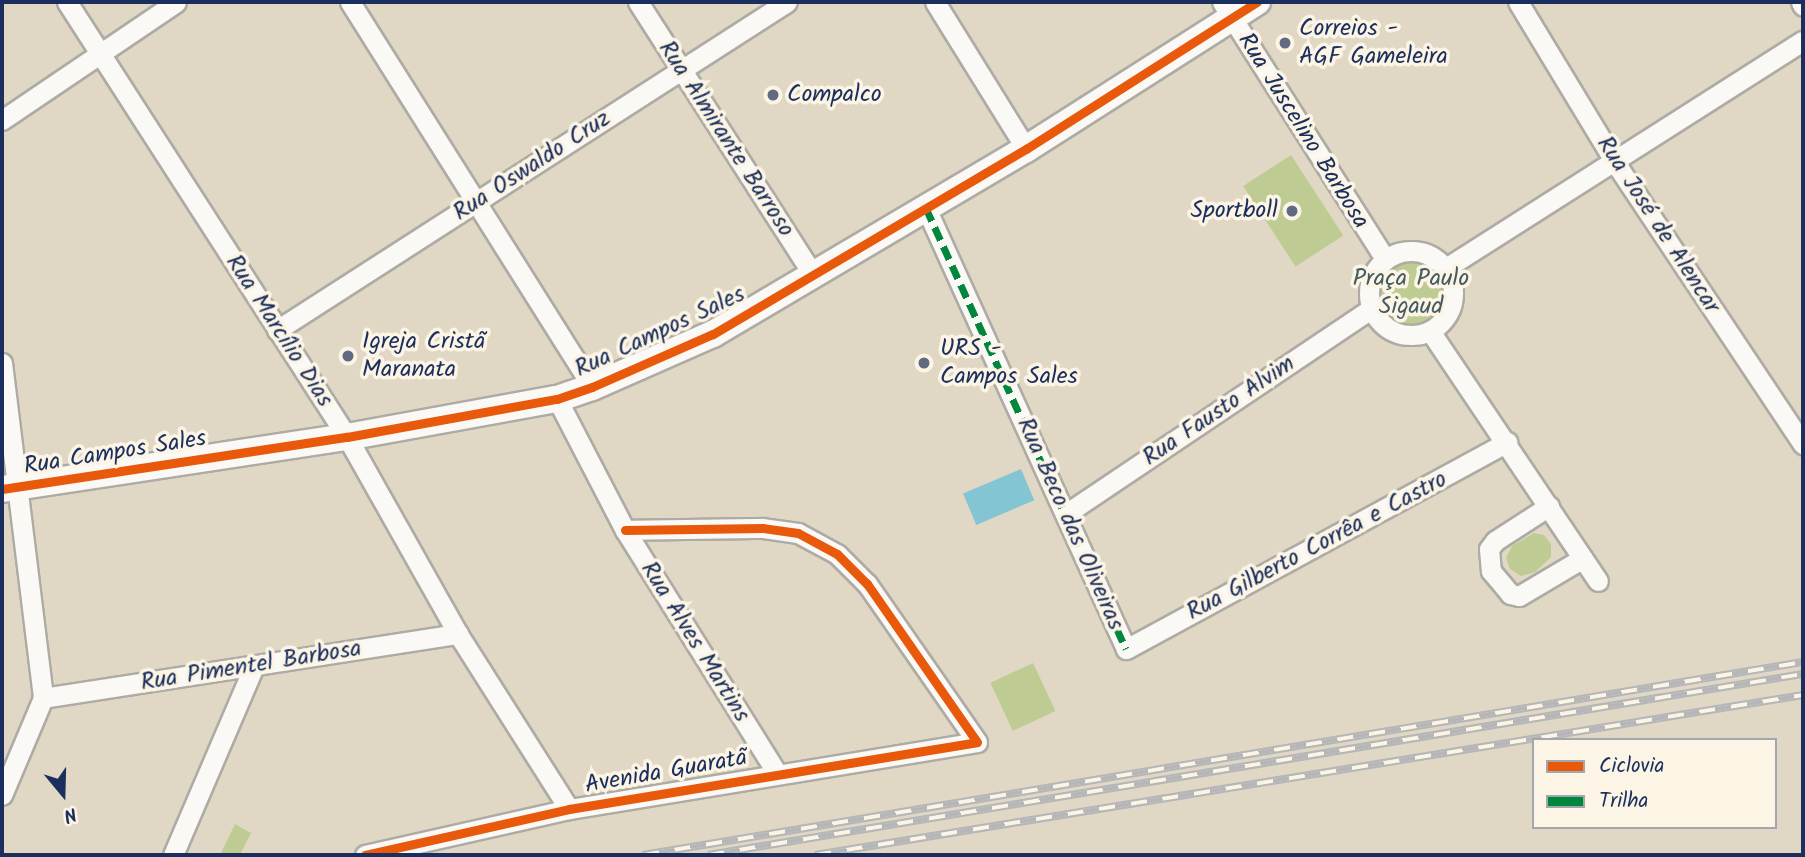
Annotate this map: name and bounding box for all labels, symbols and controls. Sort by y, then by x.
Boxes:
place label: Correios - AGF Gameleira [1299,15,1448,71]
street label: Rua Juscelino Barbosa [1231,28,1375,234]
marker: Correios - AGF Gameleira [1277,35,1293,51]
street label: Rua Almirante Barroso [652,36,800,242]
place label: Compalco [787,81,882,109]
marker: Compalco [765,87,781,103]
street label: Rua Oswaldo Cruz [448,104,616,228]
street label: Rua José de Alencar [1590,131,1726,319]
place label: Sportboll [1190,197,1278,225]
marker: Sportboll [1284,203,1300,219]
street label: Rua Marcílio Dias [219,249,339,413]
park label: Praça Paulo Sigaud [1353,265,1469,321]
street label: Rua Campos Sales [570,280,750,384]
place label: Igreja Cristã Maranata [362,328,485,384]
place label: URS - Campos Sales [940,335,1078,391]
marker: Igreja Cristã Maranata [340,348,356,364]
street label: Rua Fausto Alvim [1137,350,1301,472]
marker: URS - Campos Sales [914,353,934,373]
street label: Rua Beco das Oliveiras [1010,413,1130,635]
street label: Rua Campos Sales [22,424,208,482]
street label: Rua Gilberto Corrêa e Castro [1182,465,1452,627]
street label: Rua Alves Martins [634,556,756,728]
street label: Rua Pimentel Barbosa [139,634,363,698]
legend [1532,738,1777,829]
street label: Avenida Guaratã [583,744,749,800]
text: Ciclovia [1599,750,1664,783]
north arrow [28,759,98,829]
text: Trilha [1599,785,1648,818]
text: N [59,798,80,830]

